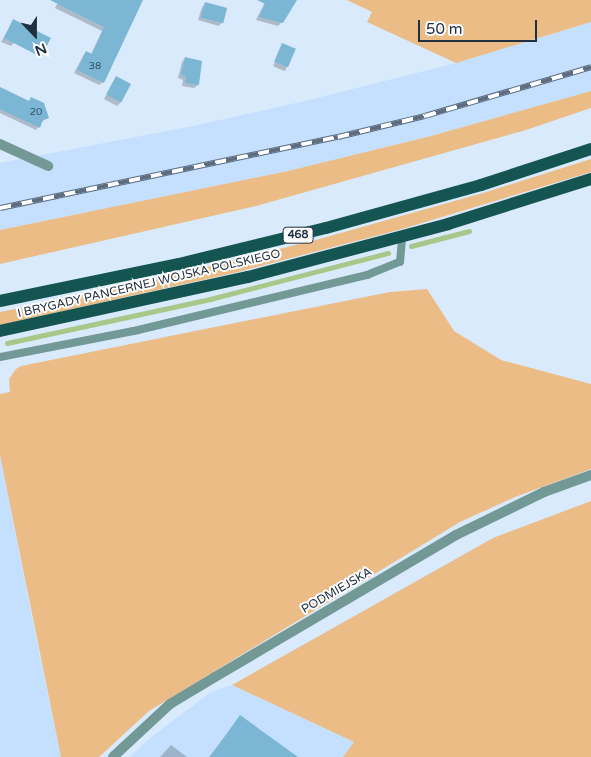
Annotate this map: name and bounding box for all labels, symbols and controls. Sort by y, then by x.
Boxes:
north arrow [10,10,60,60]
scale bar [421,10,540,42]
text: 50 m [426,20,463,38]
text: N [32,39,49,59]
house number: 38 [89,61,101,73]
house number: 20 [30,107,42,119]
road number: 468 [282,226,314,244]
street label: I BRYGADY PANCERNEJ WOJSKA POLSKIEGO [16,247,282,321]
street label: PODMIEJSKA [299,565,375,617]

